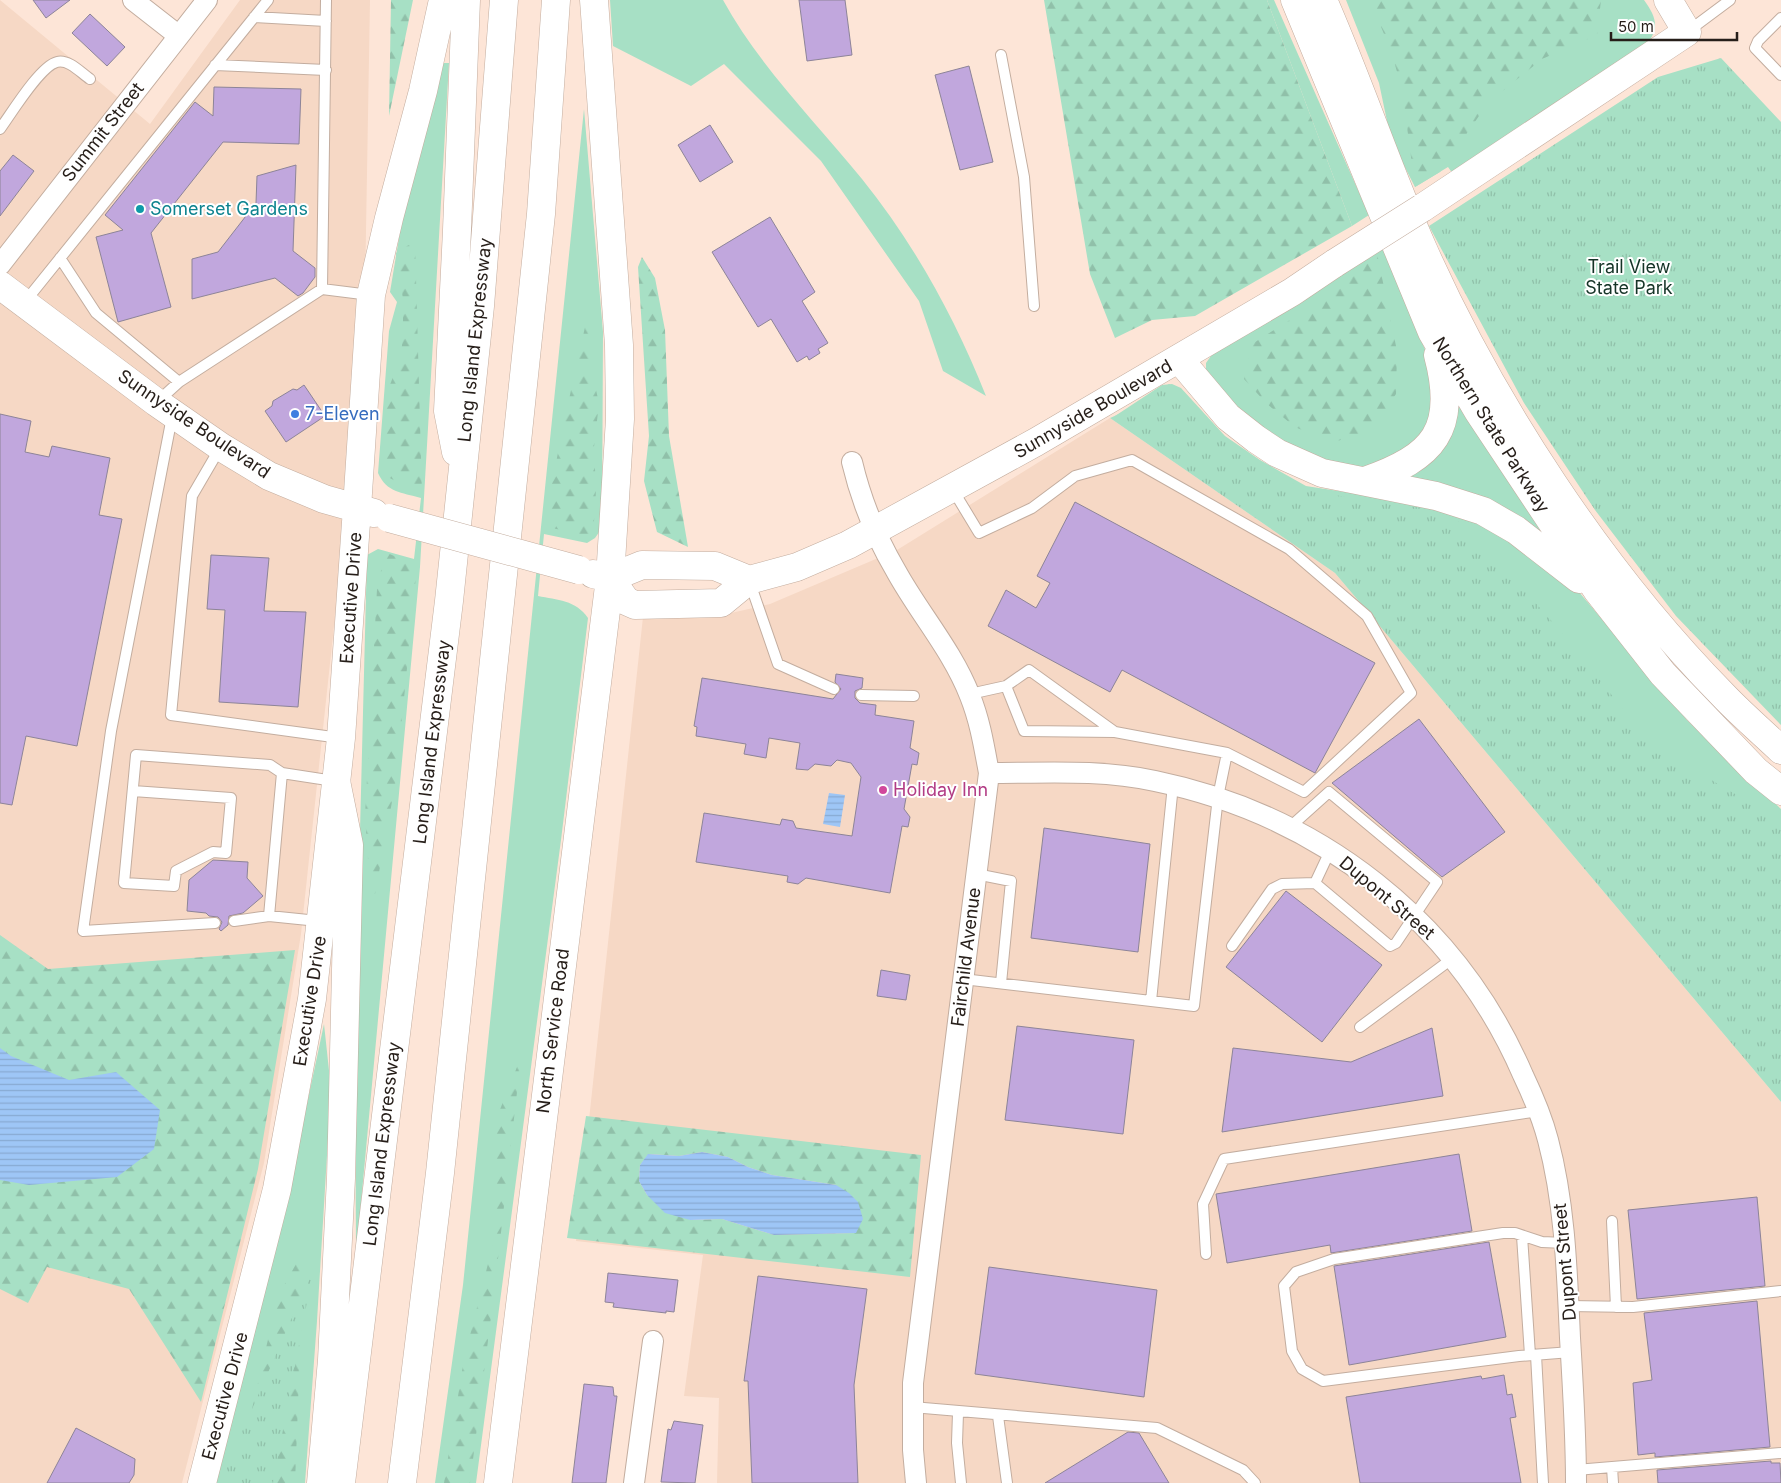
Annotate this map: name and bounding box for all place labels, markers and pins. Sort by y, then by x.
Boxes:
place label: Somerset Gardens [150,198,308,219]
marker: Somerset Gardens [134,203,146,215]
place label: 7-Eleven [305,403,380,424]
marker: 7-Eleven [289,408,301,420]
place label: Holiday Inn [893,779,988,800]
marker: Holiday Inn [877,784,889,796]

